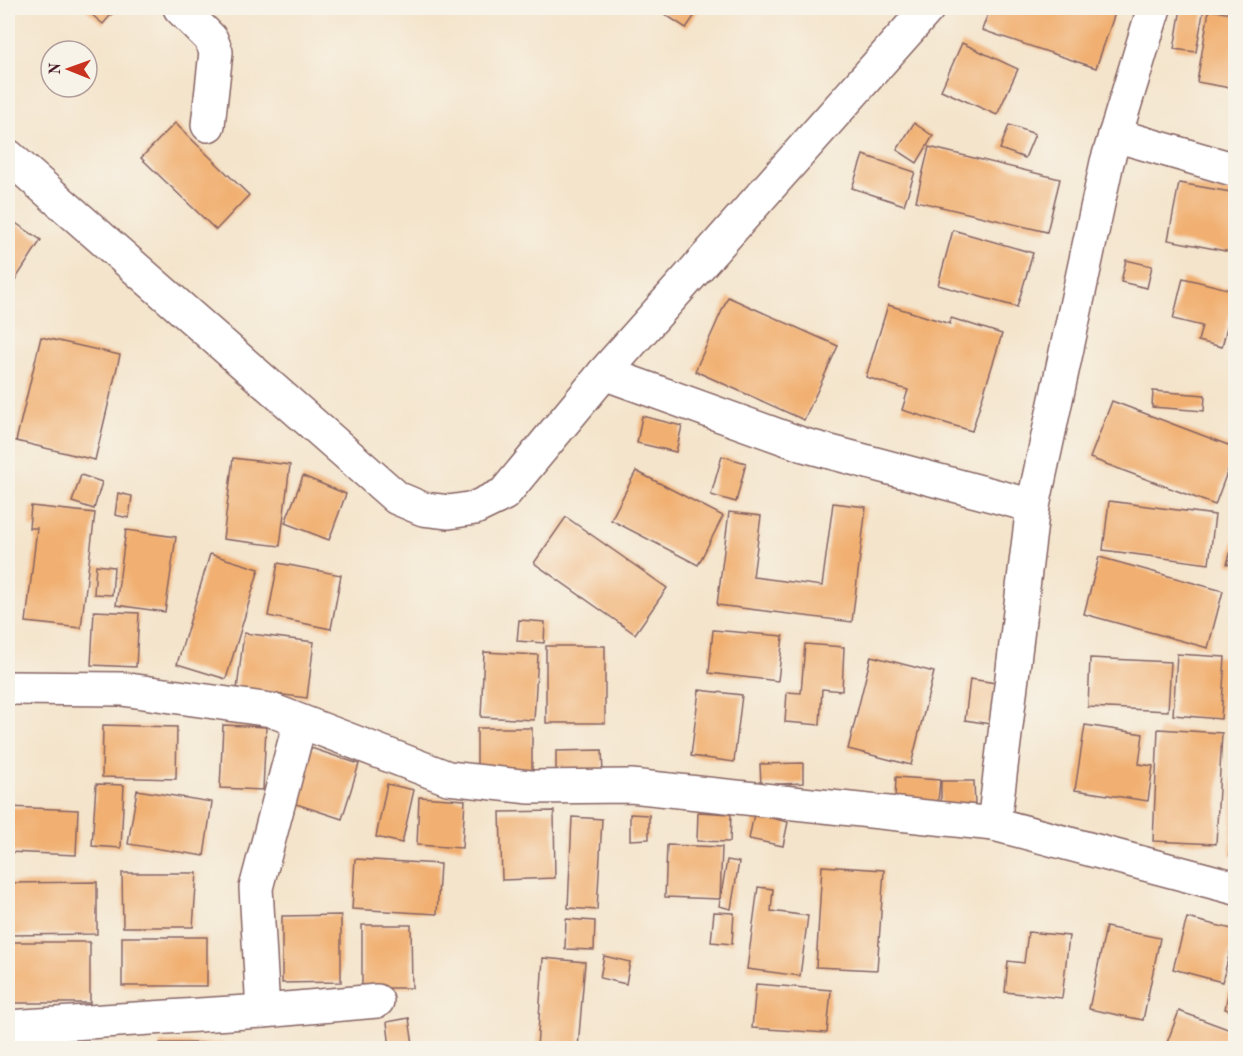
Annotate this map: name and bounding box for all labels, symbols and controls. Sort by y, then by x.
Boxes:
north arrow [39,39,99,99]
text: N [48,62,64,75]

